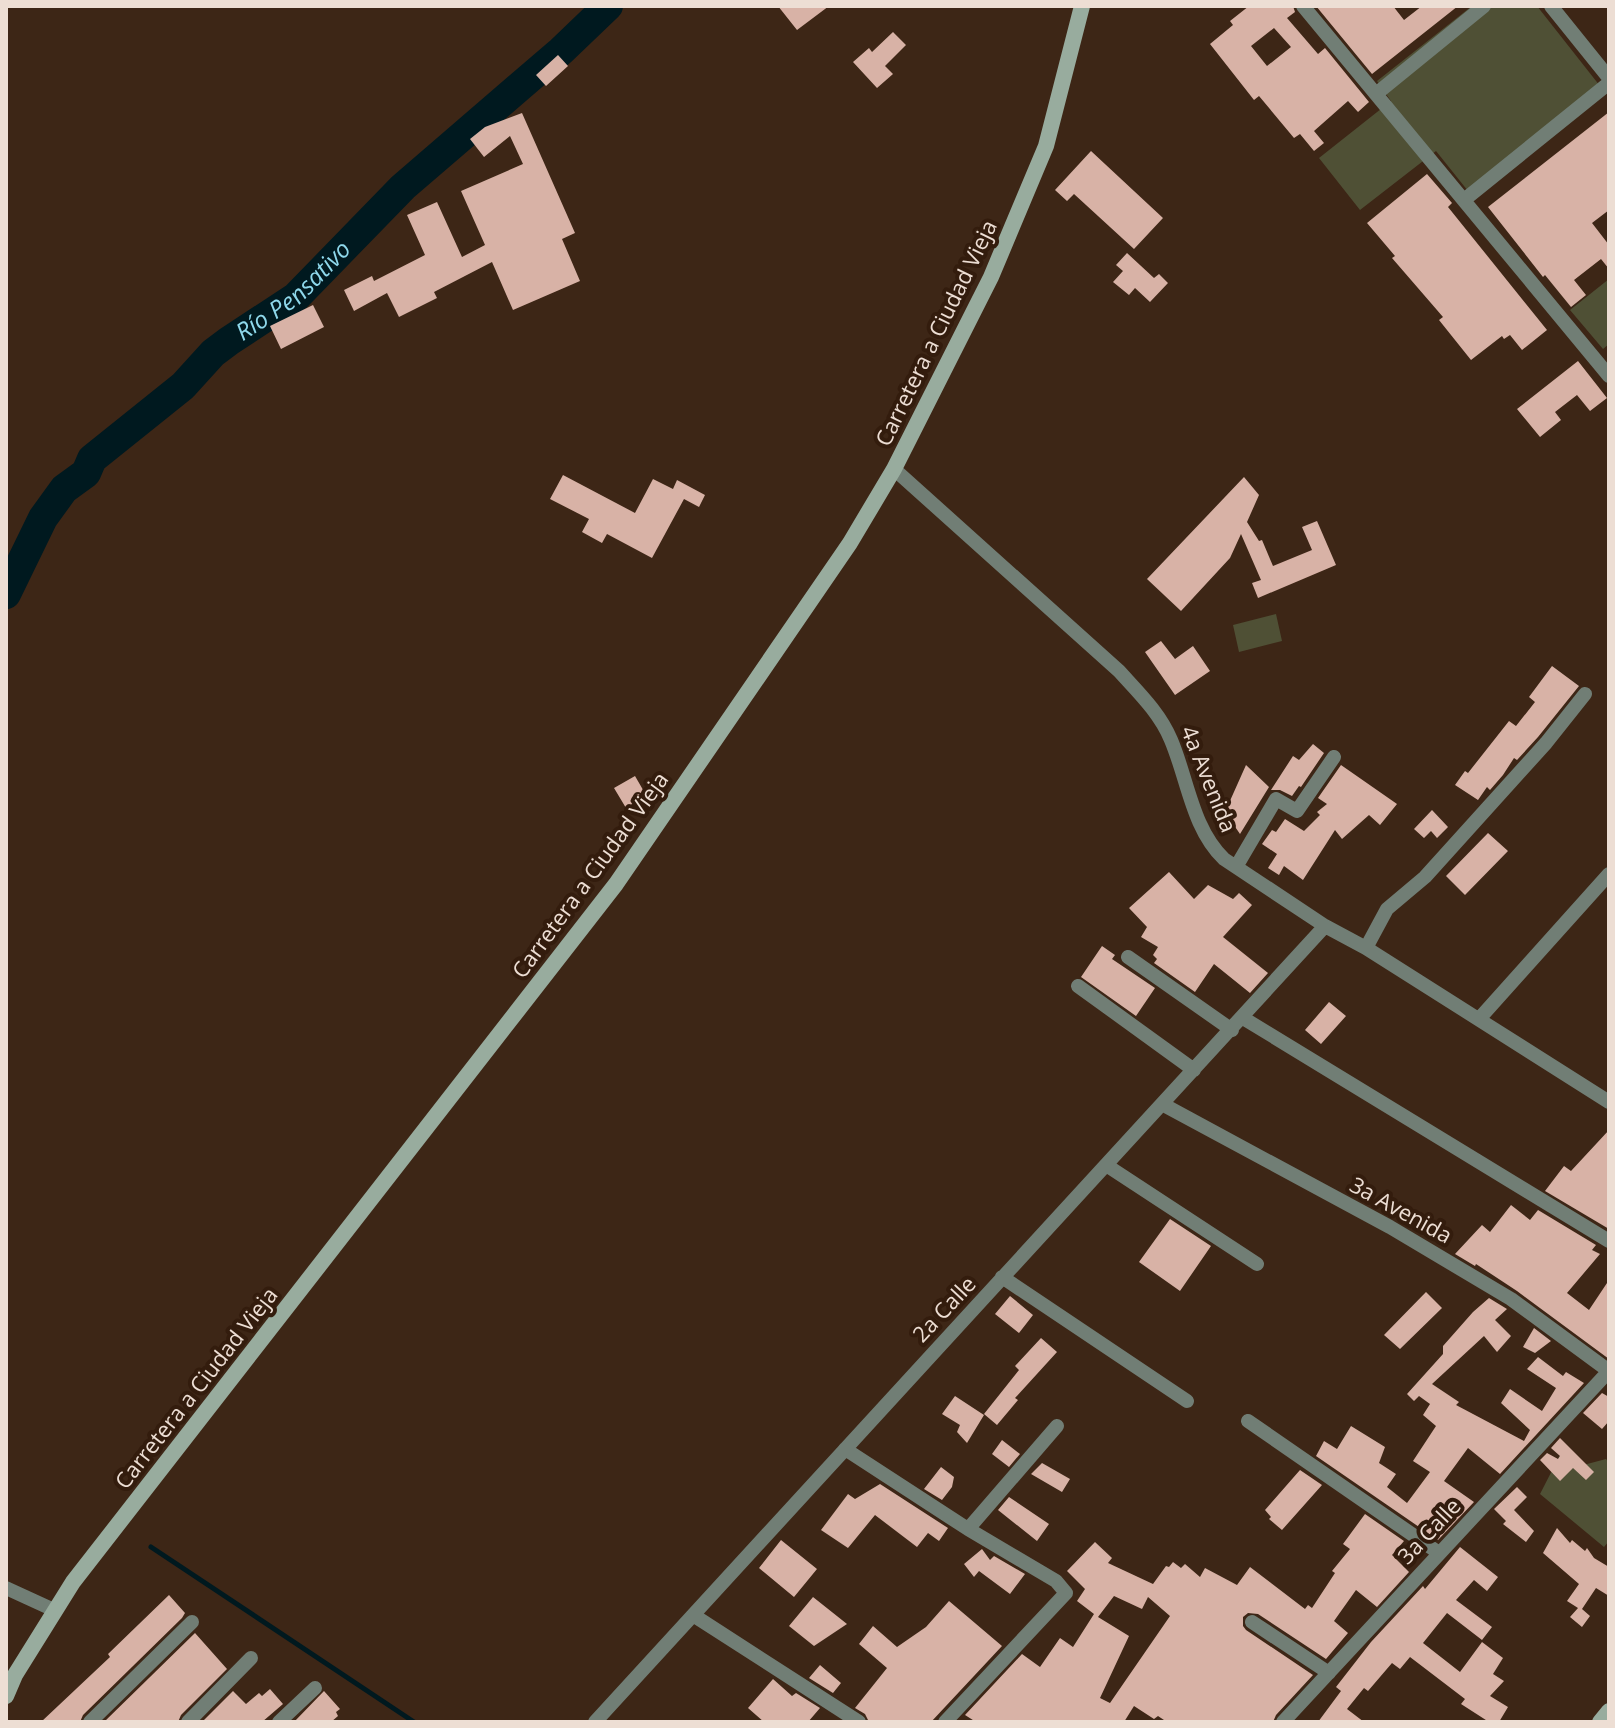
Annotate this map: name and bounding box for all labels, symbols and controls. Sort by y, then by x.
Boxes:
street label: Carretera a Ciudad Vieja [867,215,1003,451]
water label: Río Pensativo [229,232,357,347]
street label: 4a Avenida [1175,721,1245,836]
street label: Carretera a Ciudad Vieja [504,765,674,984]
street label: 3a Avenida [1345,1169,1458,1250]
street label: 2a Calle [905,1269,982,1348]
street label: Carretera a Ciudad Vieja [107,1280,283,1494]
street label: 3a Calle [1390,1491,1467,1570]

